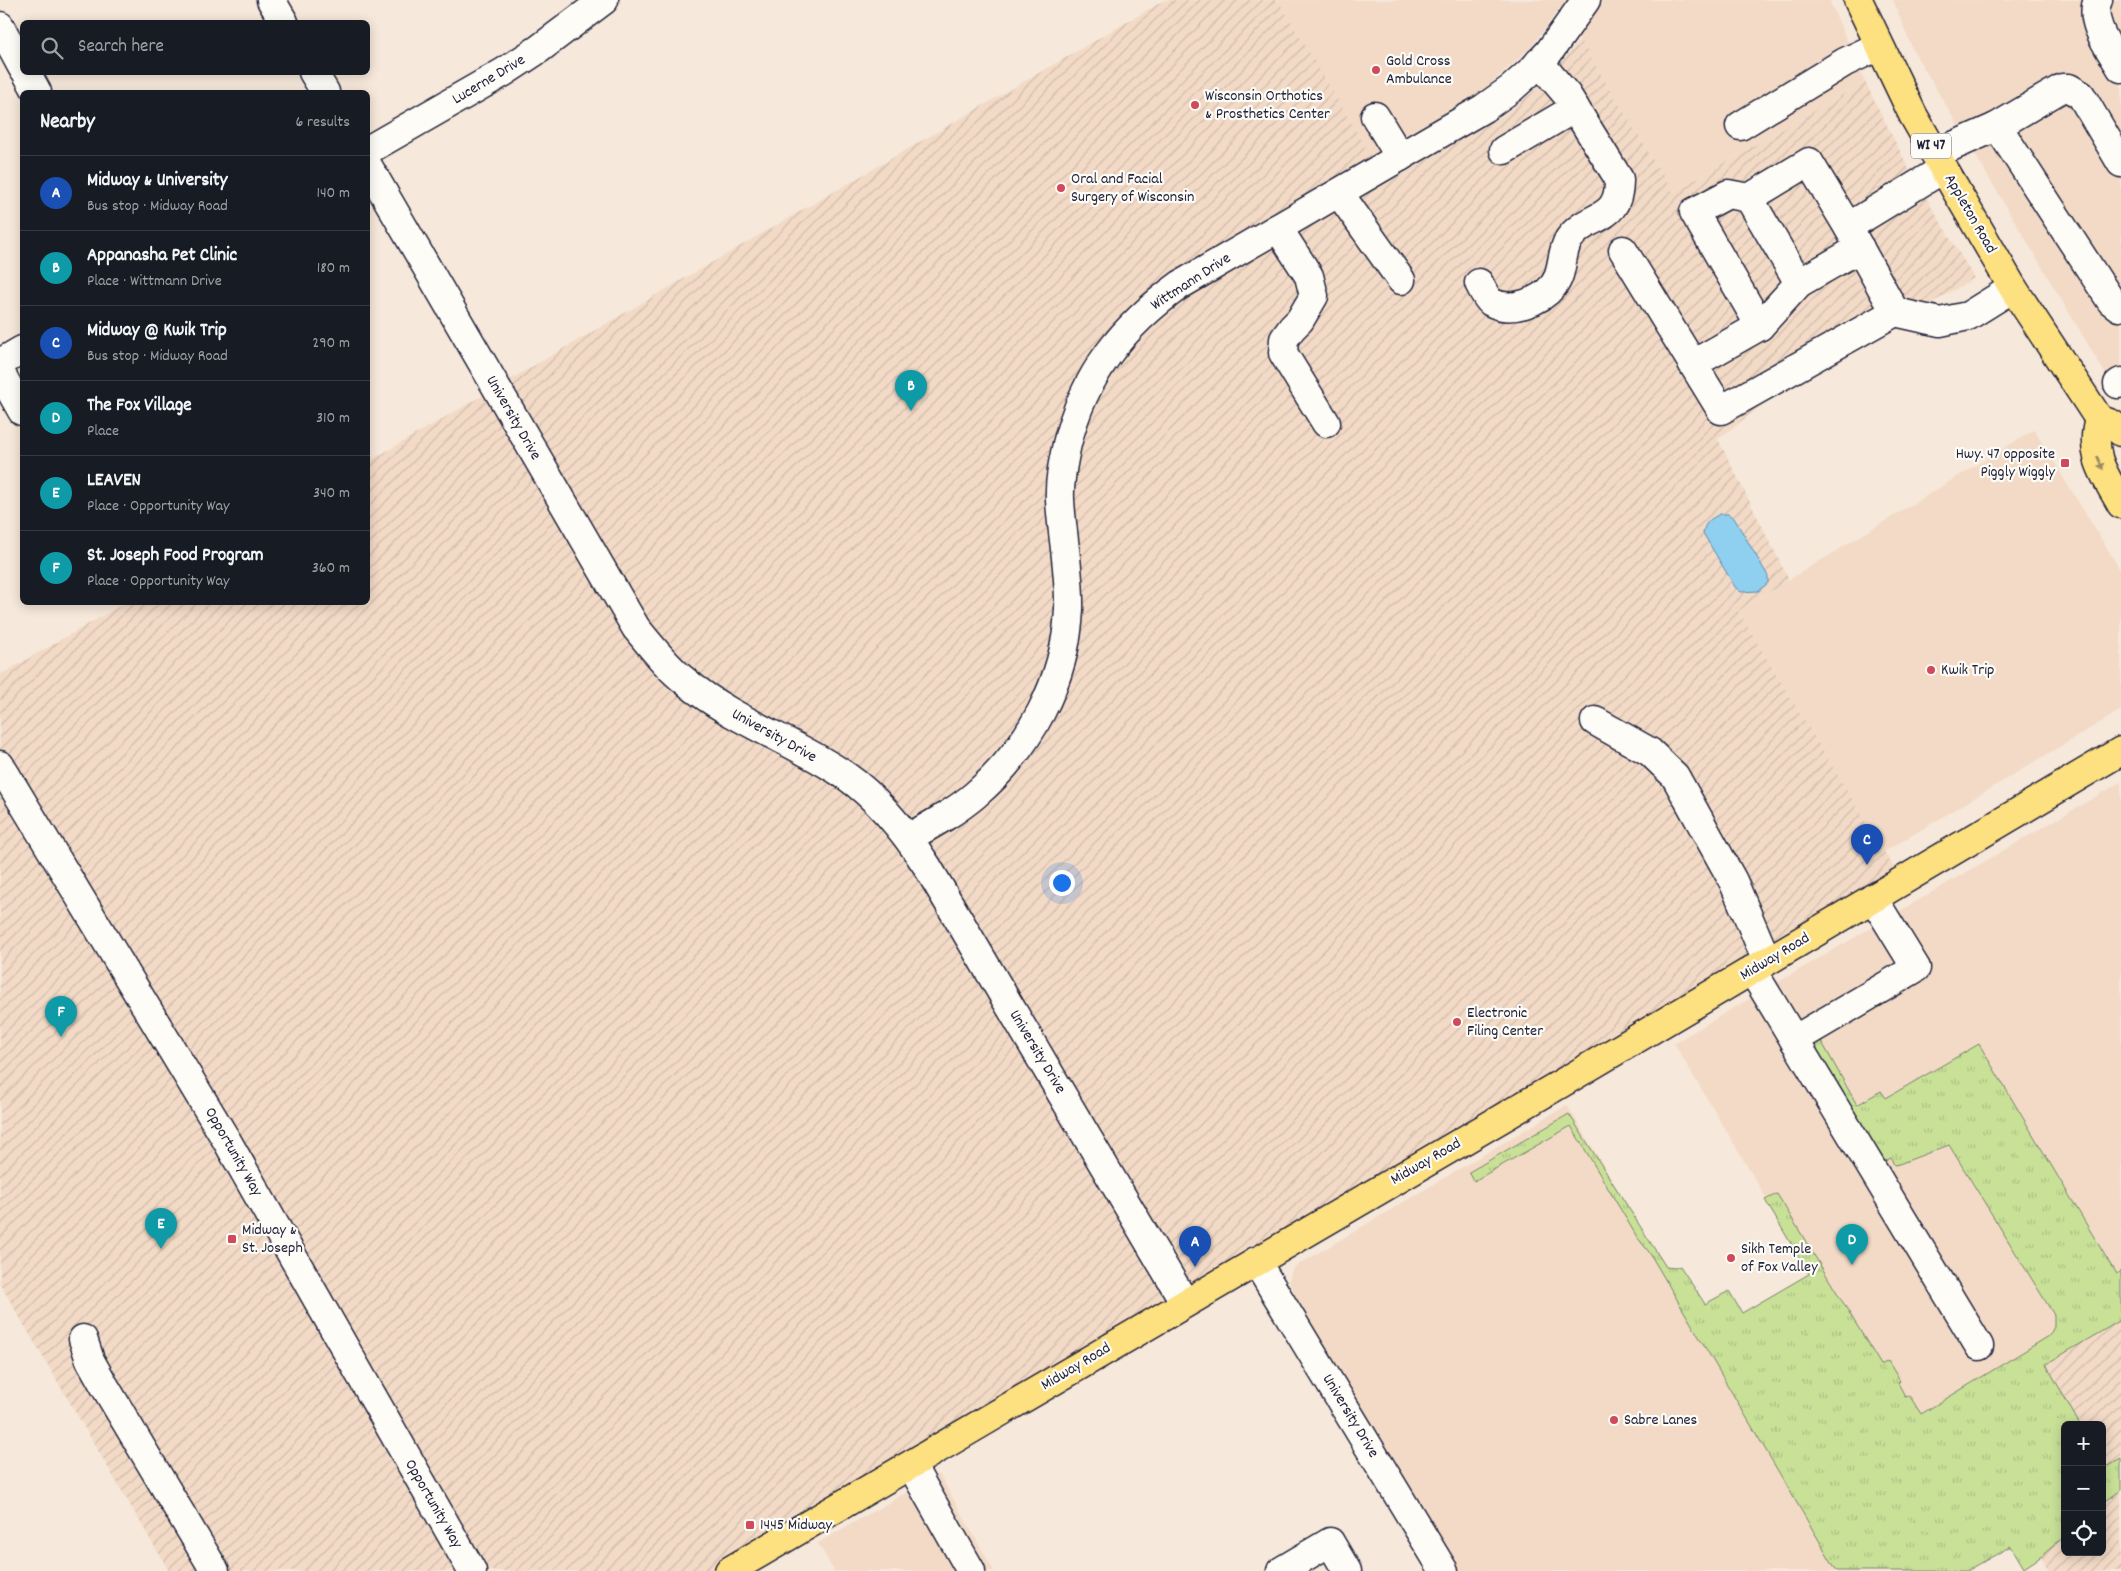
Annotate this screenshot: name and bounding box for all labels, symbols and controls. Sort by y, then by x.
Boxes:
search box [20,20,370,75]
icon: search [38,34,66,62]
text: Search here [78,34,164,61]
street label: Lucerne Drive [448,49,530,111]
place label: Gold Cross Ambulance [1386,50,1452,91]
marker: Gold Cross Ambulance [1370,64,1382,76]
place label: Wisconsin Orthotics & Prosthetics Center [1205,85,1330,126]
marker: Wisconsin Orthotics & Prosthetics Center [1189,99,1201,111]
text: Nearby [40,108,95,138]
text: 6 results [295,111,350,134]
road number: WI 47 [1911,134,1951,158]
text: Midway & University [87,168,227,195]
place label: Oral and Facial Surgery of Wisconsin [1071,168,1194,209]
street label: Appleton Road [1938,170,2002,258]
text: A [52,182,60,205]
text: 140 m [316,182,350,205]
marker: Oral and Facial Surgery of Wisconsin [1055,182,1067,194]
text: Bus stop · Midway Road [87,195,228,218]
text: Appanasha Pet Clinic [87,243,237,270]
street label: Wittmann Drive [1146,247,1236,317]
text: B [52,257,60,280]
text: 180 m [317,257,350,280]
text: Place · Wittmann Drive [87,270,222,293]
text: Midway @ Kwik Trip [87,318,227,345]
text: C [52,332,60,355]
text: 290 m [312,332,350,355]
text: Bus stop · Midway Road [87,345,228,368]
pin: B [895,370,927,411]
street label: University Drive [479,371,547,465]
text: The Fox Village [87,393,192,420]
text: D [52,407,60,430]
text: 310 m [316,407,350,430]
text: Place [87,420,119,443]
place label: Hwy. 47 opposite Piggly Wiggly [1956,443,2056,484]
one-way arrow [2097,456,2105,470]
marker: Hwy. 47 opposite Piggly Wiggly [2059,457,2071,469]
text: LEAVEN [87,468,141,495]
text: E [52,482,60,505]
text: 340 m [313,482,350,505]
text: Place · Opportunity Way [87,495,229,518]
text: St. Joseph Food Program [87,543,264,570]
text: F [52,557,60,580]
text: 360 m [312,557,350,580]
text: Place · Opportunity Way [87,570,229,593]
place label: Kwik Trip [1941,659,1995,682]
marker: Kwik Trip [1925,664,1937,676]
street label: University Drive [727,703,821,769]
pin: C [1851,824,1883,865]
your location [1049,870,1075,896]
street label: Midway Road [1736,927,1814,987]
pin: F [45,996,77,1037]
place label: Electronic Filing Center [1467,1002,1543,1043]
street label: University Drive [1003,1006,1071,1098]
marker: Electronic Filing Center [1451,1016,1463,1028]
street label: Opportunity Way [198,1103,268,1201]
street label: Midway Road [1387,1133,1465,1191]
pin: E [145,1208,177,1249]
place label: Midway & St. Joseph [242,1219,303,1260]
pin: D [1836,1224,1868,1265]
pin: A [1179,1226,1211,1267]
marker: Midway & St. Joseph [226,1233,238,1245]
place label: Sikh Temple of Fox Valley [1741,1238,1818,1279]
marker: Sikh Temple of Fox Valley [1725,1252,1737,1264]
street label: Midway Road [1037,1337,1115,1397]
street label: University Drive [1316,1370,1384,1462]
place label: Sabre Lanes [1624,1409,1698,1432]
marker: Sabre Lanes [1608,1414,1620,1426]
map controls [2061,1421,2106,1556]
button: + [2061,1421,2106,1466]
street label: Opportunity Way [398,1455,468,1553]
button: − [2061,1466,2106,1511]
button: locate [2061,1511,2106,1556]
place label: 1445 Midway [760,1514,832,1537]
marker: 1445 Midway [744,1519,756,1531]

